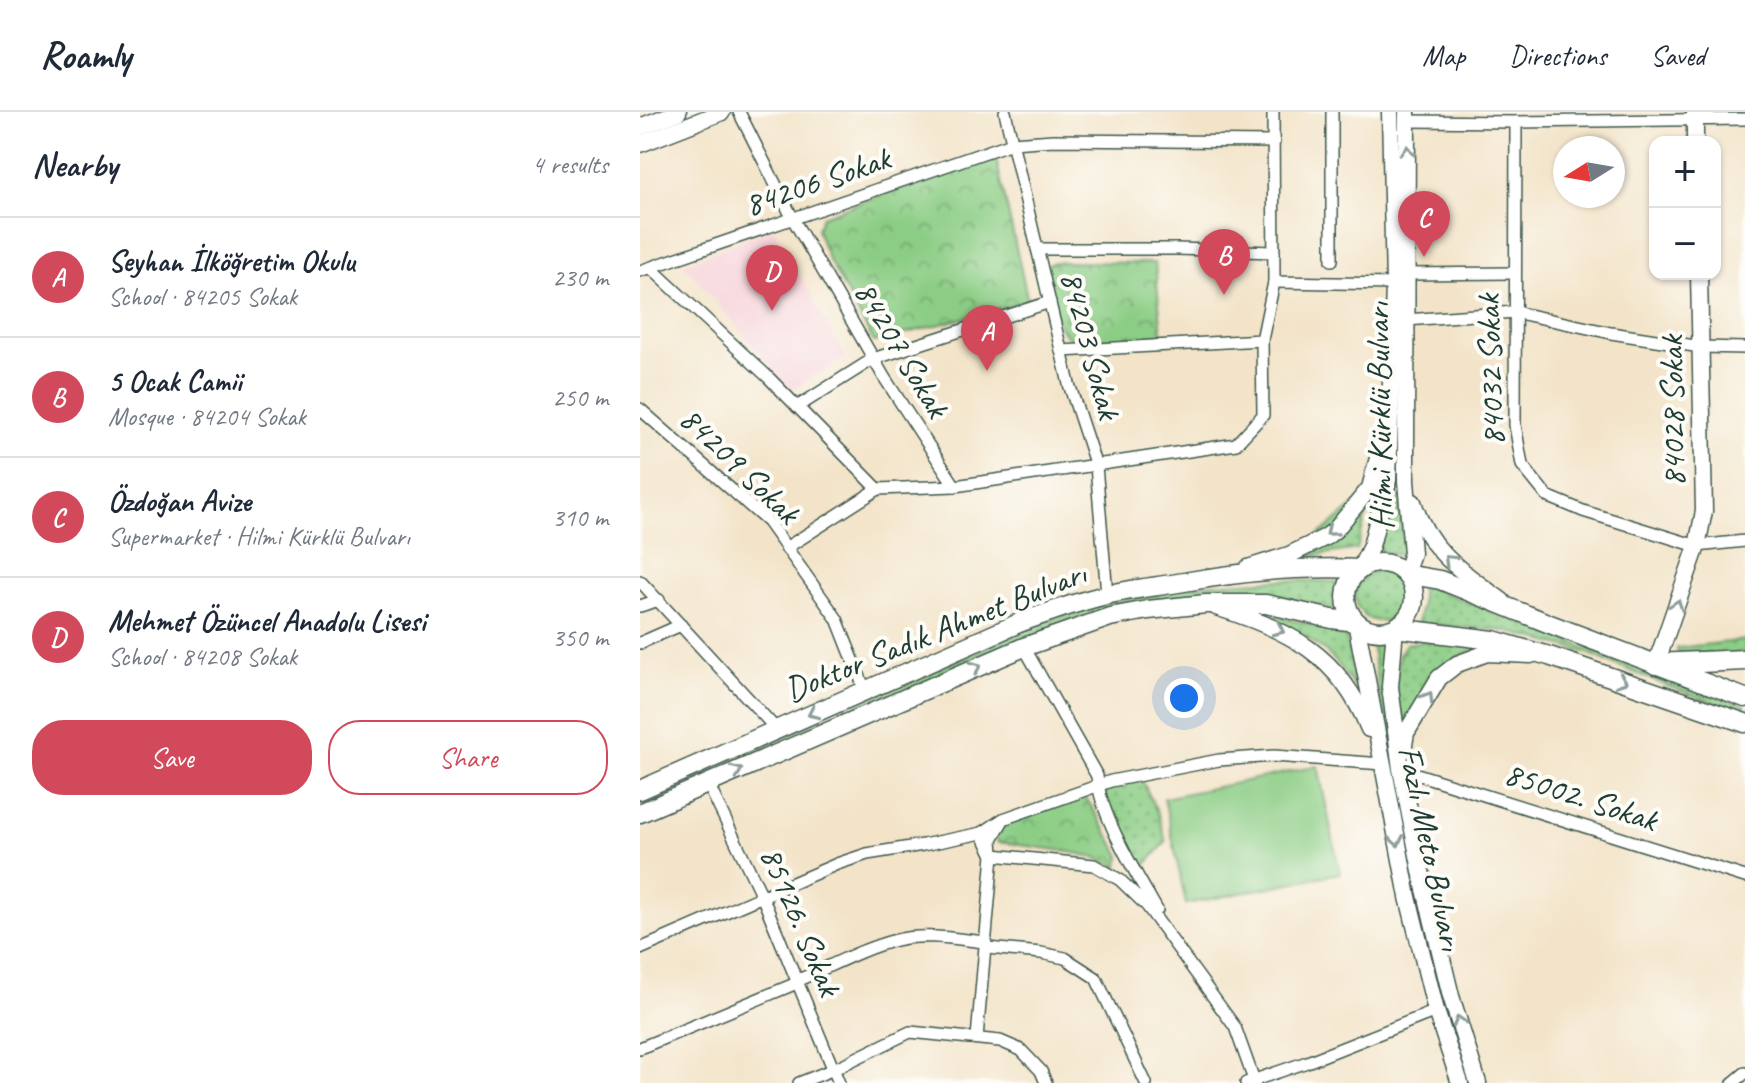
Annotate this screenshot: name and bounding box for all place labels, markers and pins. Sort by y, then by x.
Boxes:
pin: C [1398,191,1450,257]
pin: B [1198,229,1250,295]
pin: D [746,245,798,311]
pin: A [961,305,1013,371]

